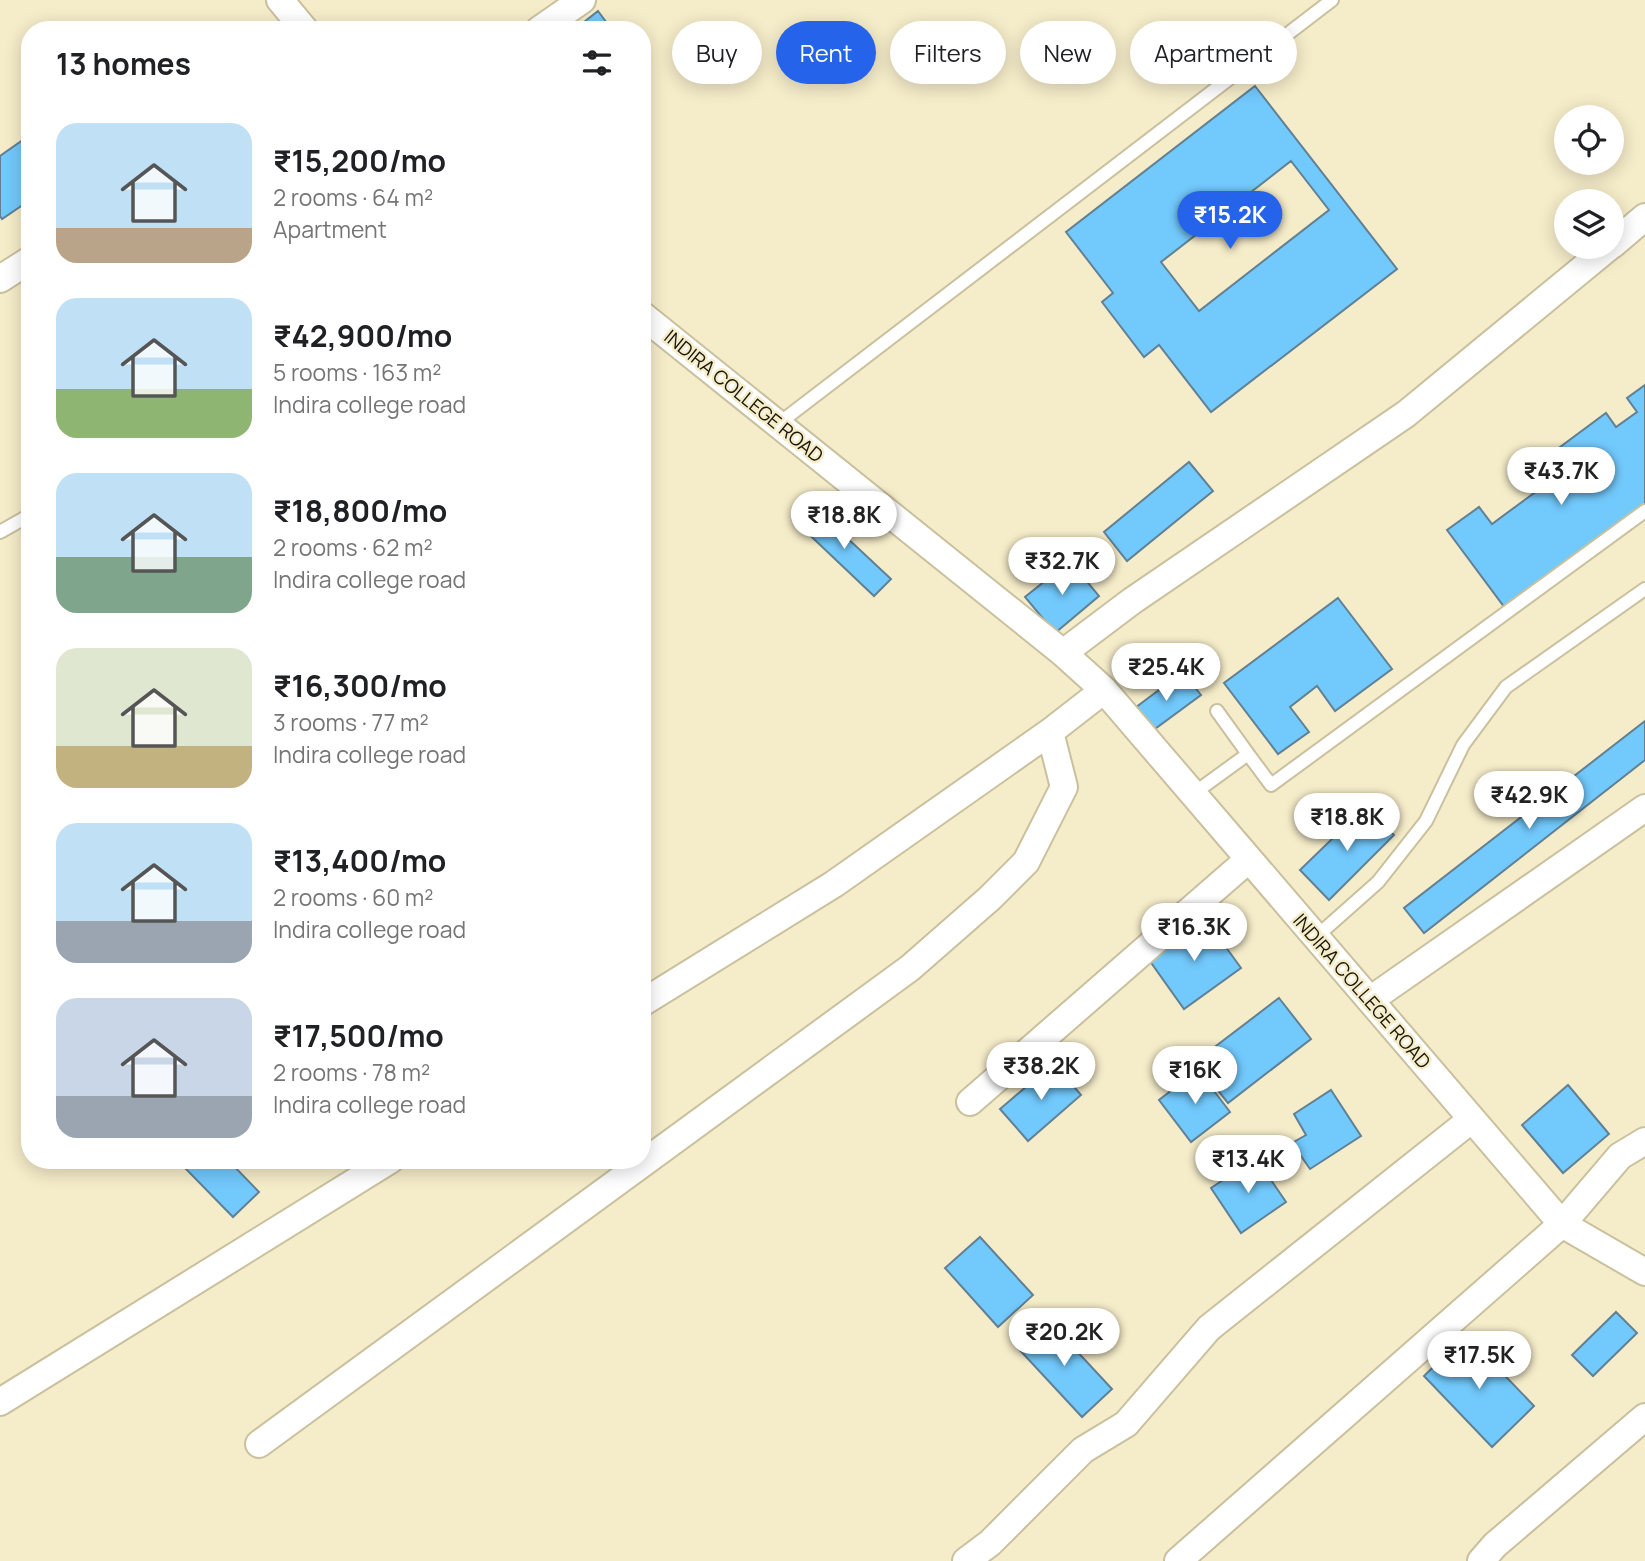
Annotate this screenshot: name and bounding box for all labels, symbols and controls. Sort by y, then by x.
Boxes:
chip: Buy [672,21,762,84]
chip: Rent [776,21,876,84]
chip: Filters [890,21,1006,84]
chip: New [1020,21,1116,84]
chip: Apartment [1130,21,1297,84]
text: 13 homes [56,43,191,84]
icon: filters [578,44,616,82]
map controls [1554,105,1624,259]
button: locate [1554,105,1624,175]
text: ₹15,200/mo [273,140,446,181]
icon: home [112,151,196,235]
text: 2 rooms · 64 m² [273,181,433,213]
button: layers [1554,189,1624,259]
pin: ₹15.2K [1173,191,1287,251]
text: ₹15.2K [1193,198,1267,230]
text: Apartment [273,213,387,245]
text: ₹42,900/mo [273,315,452,356]
street label: INDIRA COLLEGE ROAD [659,324,829,468]
icon: home [112,326,196,410]
text: 5 rooms · 163 m² [273,356,441,388]
text: Indira college road [273,388,466,420]
pin: ₹43.7K [1504,448,1618,507]
text: ₹43.7K [1523,454,1599,486]
text: ₹18,800/mo [273,490,447,531]
pin: ₹18.8K [787,491,901,551]
text: ₹18.8K [807,498,881,530]
icon: home [112,501,196,585]
text: 2 rooms · 62 m² [273,531,433,563]
pin: ₹32.7K [1005,538,1119,597]
text: ₹32.7K [1024,544,1100,576]
text: Indira college road [273,563,466,595]
pin: ₹25.4K [1109,644,1223,703]
text: ₹25.4K [1127,650,1205,682]
text: ₹16,300/mo [273,665,447,706]
icon: home [112,676,196,760]
text: 3 rooms · 77 m² [273,706,429,738]
text: Indira college road [273,738,466,770]
pin: ₹42.9K [1472,772,1586,831]
text: ₹42.9K [1490,778,1568,810]
pin: ₹18.8K [1290,794,1404,853]
text: ₹18.8K [1310,800,1384,832]
text: ₹13,400/mo [273,840,446,881]
icon: home [112,851,196,935]
text: 2 rooms · 60 m² [273,881,434,913]
pin: ₹16.3K [1137,904,1251,963]
street label: INDIRA COLLEGE ROAD [1287,908,1437,1074]
text: ₹16.3K [1157,910,1231,942]
text: Indira college road [273,913,466,945]
text: ₹17,500/mo [273,1015,444,1056]
icon: home [112,1026,196,1110]
pin: ₹38.2K [984,1042,1098,1102]
pin: ₹16K [1154,1046,1236,1106]
text: ₹38.2K [1002,1049,1080,1081]
text: ₹16K [1168,1053,1222,1085]
text: 2 rooms · 78 m² [273,1056,430,1088]
text: Indira college road [273,1088,466,1120]
pin: ₹13.4K [1191,1136,1305,1195]
text: ₹13.4K [1211,1142,1285,1174]
pin: ₹20.2K [1007,1308,1121,1368]
text: ₹20.2K [1025,1315,1103,1347]
pin: ₹17.5K [1422,1332,1536,1391]
text: ₹17.5K [1443,1338,1515,1370]

